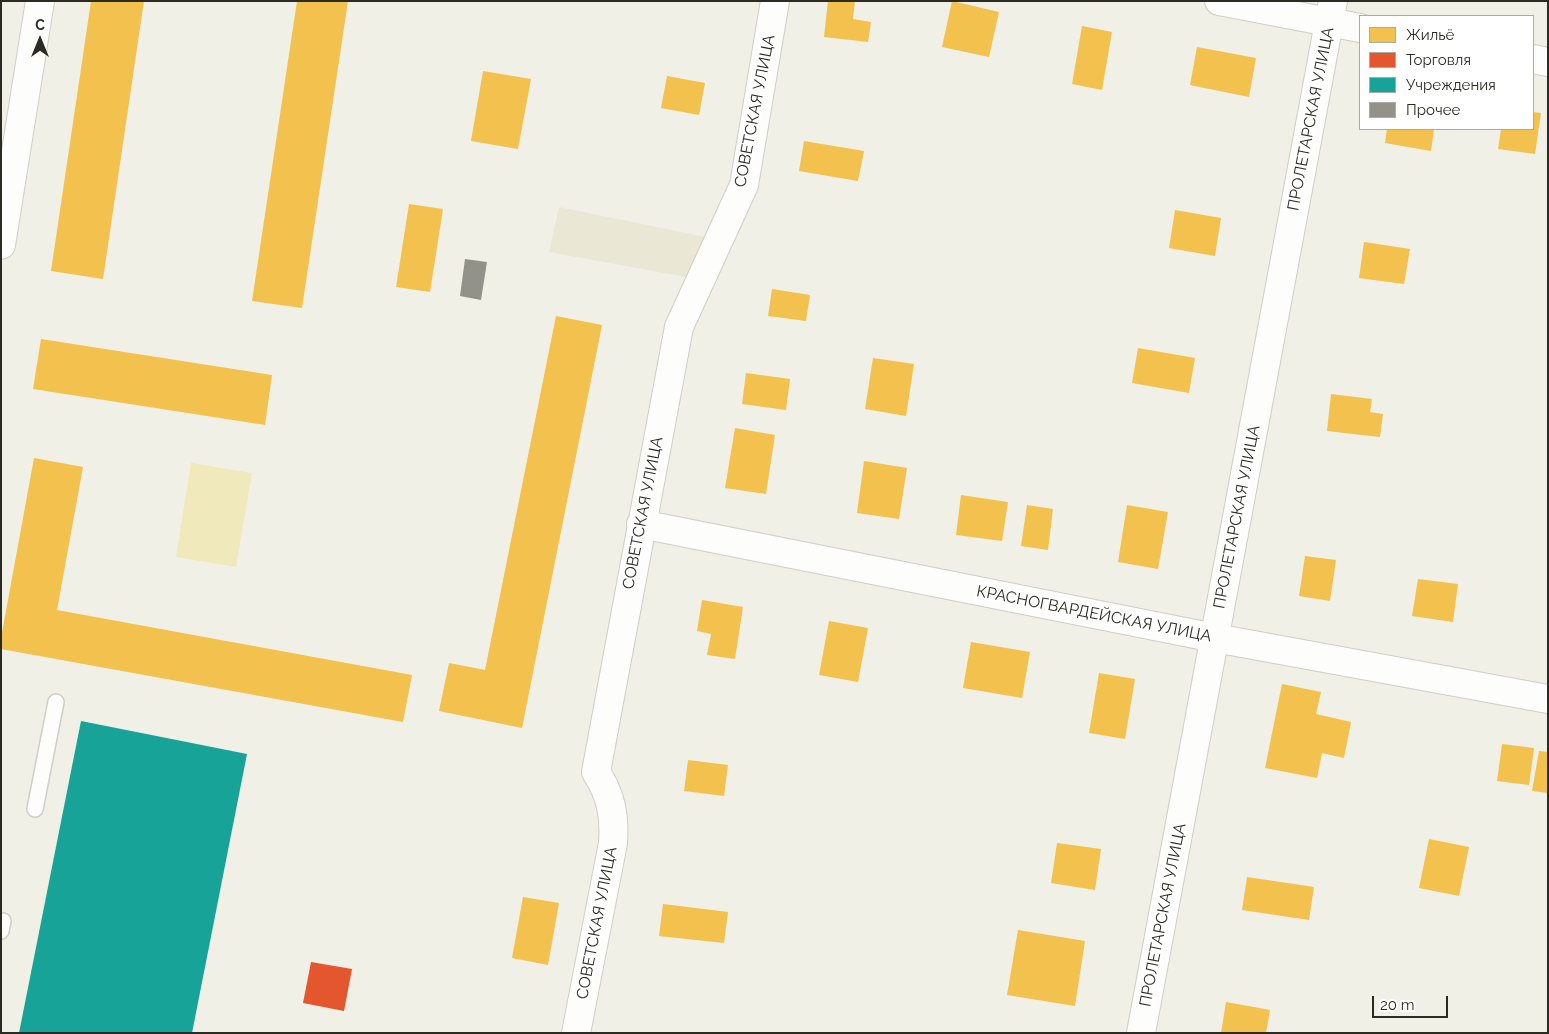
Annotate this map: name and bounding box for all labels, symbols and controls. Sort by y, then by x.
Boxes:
north arrow [15,15,65,65]
legend [1359,15,1534,130]
text: С [35,17,45,33]
street label: ПРОЛЕТАРСКАЯ УЛИЦА [1284,26,1338,212]
text: Жильё [1406,26,1454,44]
street label: СОВЕТСКАЯ УЛИЦА [731,33,779,189]
text: Торговля [1406,51,1471,69]
text: Учреждения [1406,76,1496,94]
text: Прочее [1406,101,1460,119]
street label: ПРОЛЕТАРСКАЯ УЛИЦА [1210,424,1264,610]
street label: СОВЕТСКАЯ УЛИЦА [619,435,667,591]
street label: КРАСНОГВАРДЕЙСКАЯ УЛИЦА [975,582,1213,646]
street label: ПРОЛЕТАРСКАЯ УЛИЦА [1136,822,1190,1008]
street label: СОВЕТСКАЯ УЛИЦА [573,845,621,1001]
scale bar [1374,986,1450,1018]
text: 20 m [1380,996,1415,1014]

